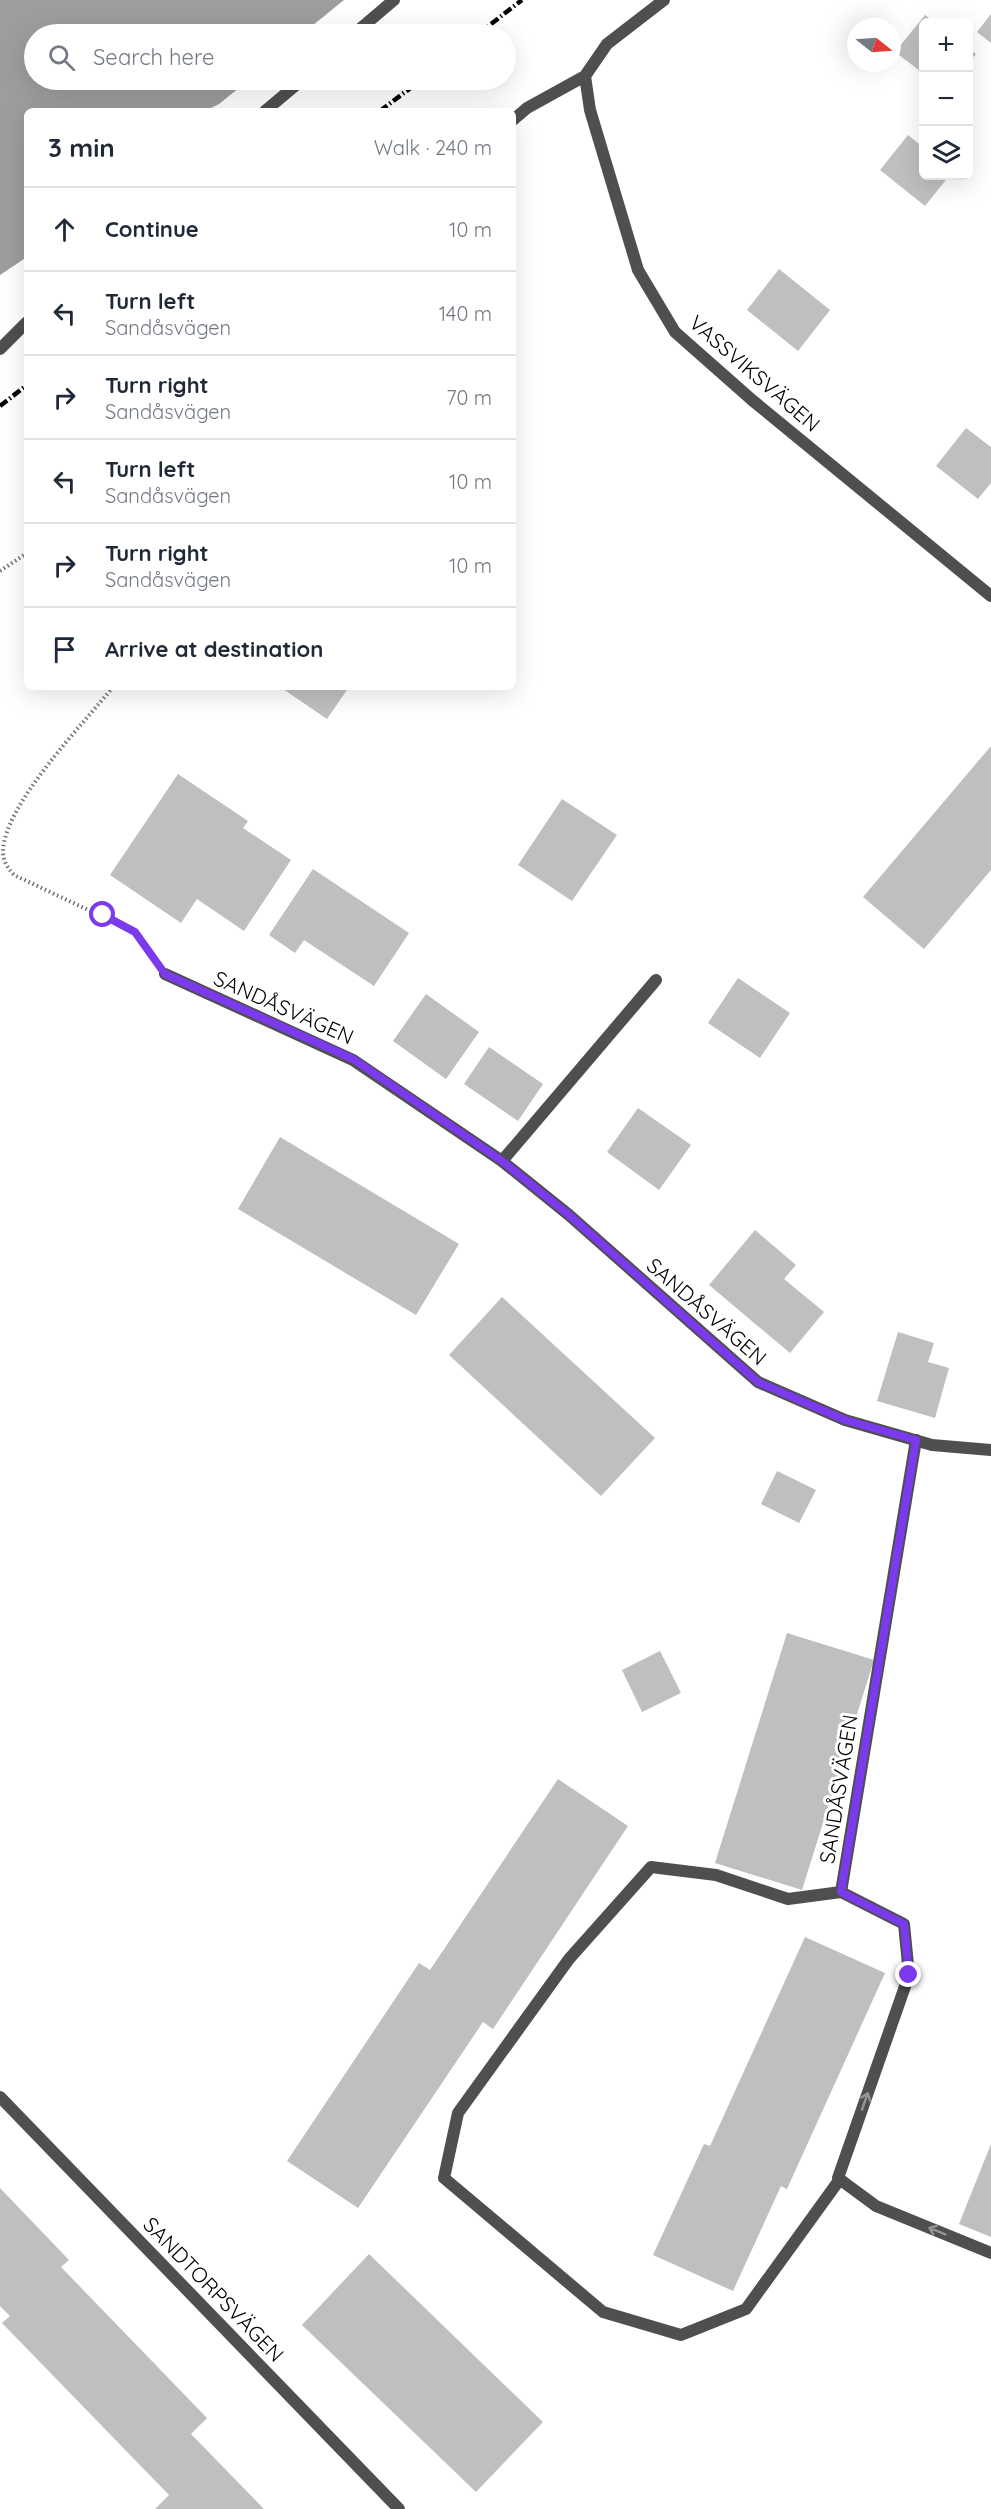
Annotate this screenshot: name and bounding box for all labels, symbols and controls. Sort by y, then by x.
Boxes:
north arrow [847,18,901,72]
map controls [919,18,973,180]
button: + [919,18,973,72]
search box [24,24,516,90]
icon: search [45,41,78,74]
text: Search here [93,43,214,71]
button: − [919,72,973,126]
button: layers [919,126,973,180]
text: 3 min [48,131,115,164]
text: Walk · 240 m [374,135,492,160]
icon: ahead [48,213,81,246]
text: Continue [105,215,199,243]
text: 10 m [449,217,492,242]
text: Turn left [105,287,195,315]
icon: left [48,297,81,330]
text: 140 m [439,301,492,326]
street label: VASSVIKSVÄGEN [684,309,826,437]
text: Sandåsvägen [105,315,231,340]
text: Turn right [105,371,209,399]
icon: right [48,381,81,414]
text: 70 m [446,385,492,410]
text: Sandåsvägen [105,399,231,424]
text: Turn left [105,455,195,483]
icon: left [48,465,81,498]
text: 10 m [449,469,492,494]
text: Sandåsvägen [105,483,231,508]
text: Turn right [105,539,209,567]
icon: right [48,549,81,582]
text: 10 m [449,553,492,578]
text: Sandåsvägen [105,567,231,592]
icon: arrive [48,633,81,666]
text: Arrive at destination [105,635,323,663]
route start [89,901,115,927]
street label: SANDÅSVÄGEN [210,965,358,1049]
street label: SANDÅSVÄGEN [642,1252,772,1370]
street label: SANDÅSVÄGEN [813,1713,863,1865]
route end [895,1961,921,1987]
one-way arrow [860,2092,871,2111]
street label: SANDTORPSVÄGEN [138,2211,290,2367]
one-way arrow [928,2225,947,2236]

